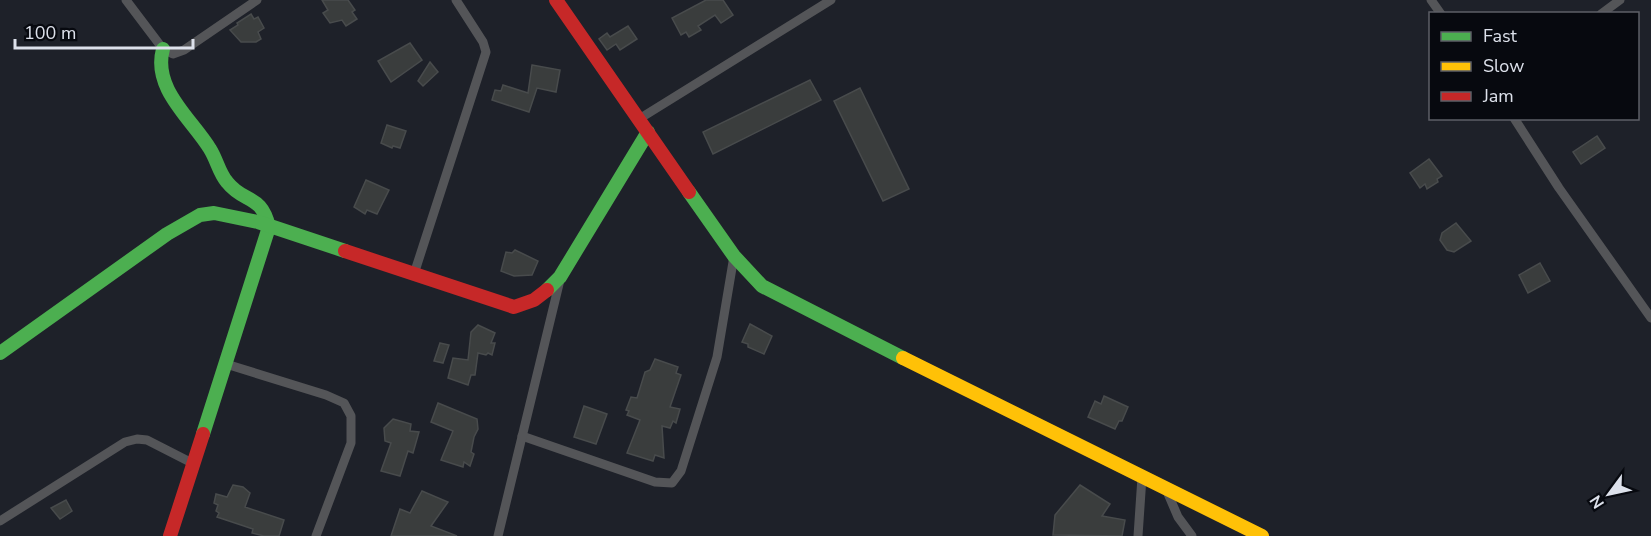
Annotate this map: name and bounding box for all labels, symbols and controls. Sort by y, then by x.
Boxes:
scale bar [15,12,194,50]
legend [1429,12,1639,120]
text: 100 m [24,21,76,45]
text: Fast [1483,24,1518,48]
text: Slow [1483,54,1524,78]
text: Jam [1482,84,1514,108]
north arrow [1579,464,1639,524]
text: N [1585,491,1610,513]

